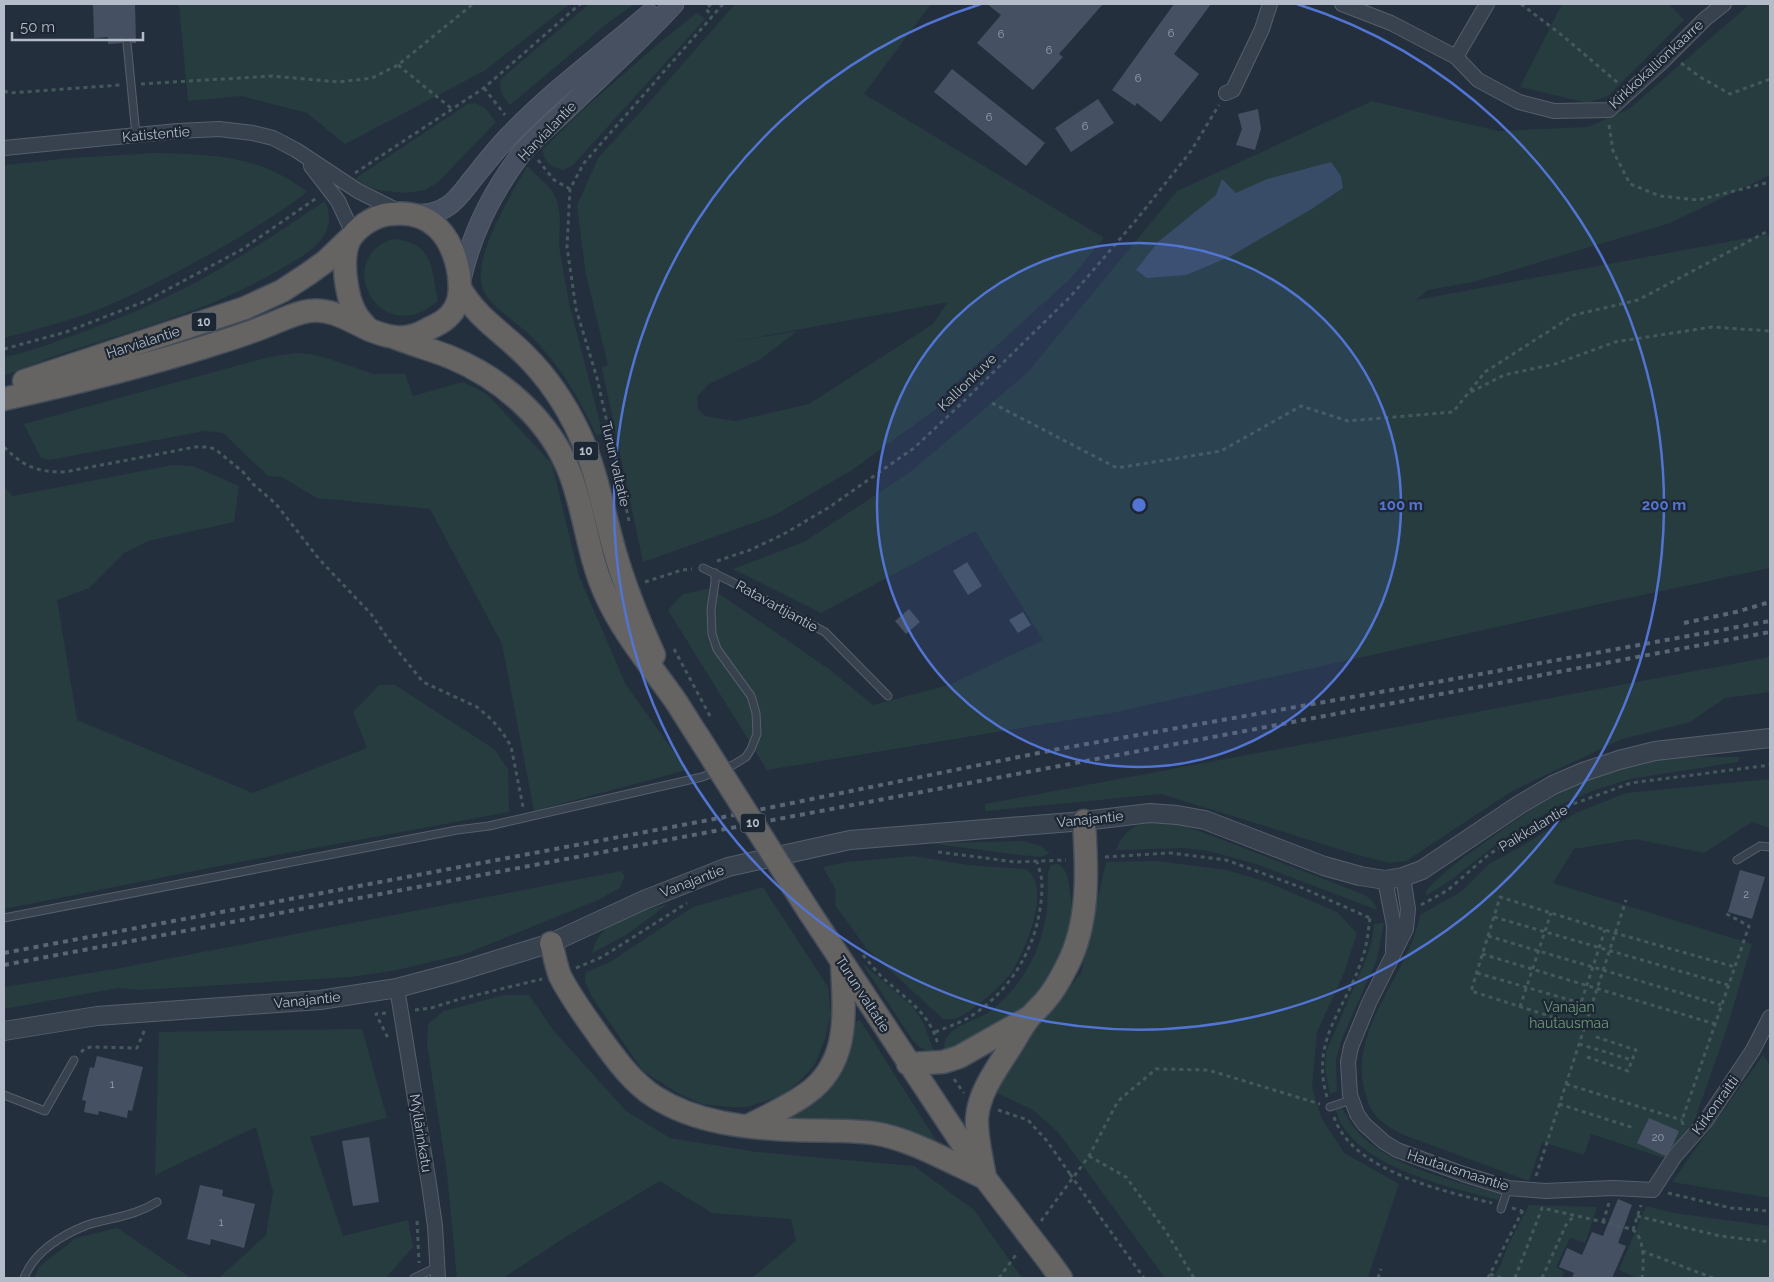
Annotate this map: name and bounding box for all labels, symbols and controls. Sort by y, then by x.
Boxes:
scale bar [12,10,144,42]
street label: Kirkkokallionkaarre [1606,16,1706,112]
text: 50 m [20,18,55,36]
house number: 6 [1168,27,1175,40]
house number: 6 [998,28,1005,41]
house number: 6 [1046,44,1053,57]
house number: 6 [1135,72,1142,85]
street label: Harvialantie [515,98,579,164]
house number: 6 [986,111,993,124]
house number: 6 [1082,120,1089,133]
street label: Katistentie [121,123,191,145]
road number: 10 [192,313,216,332]
street label: Harvialantie [104,323,182,361]
street label: Kallionkuve [934,350,1000,414]
street label: Turun valtatie [598,420,634,508]
road number: 10 [574,442,598,461]
centre of rings [1130,496,1148,514]
text: 100 m [1379,496,1423,514]
text: 200 m [1642,496,1686,514]
street label: Ratavartijantie [733,577,821,635]
street label: Paikkalantie [1496,801,1570,855]
street label: Vanajantie [1056,808,1124,830]
road number: 10 [740,814,766,832]
street label: Vanajantie [658,862,726,900]
house number: 2 [1743,888,1749,901]
street label: Turun valtatie [833,953,893,1035]
street label: Vanajantie [273,989,341,1011]
park label: Vanajan hautausmaa [1529,999,1609,1031]
street label: Kirkonraitti [1688,1073,1742,1137]
house number: 1 [110,1078,115,1091]
street label: Myllärinkatu [407,1093,435,1173]
house number: 20 [1652,1131,1664,1144]
street label: Hautausmaantie [1405,1146,1511,1194]
house number: 1 [219,1216,224,1229]

